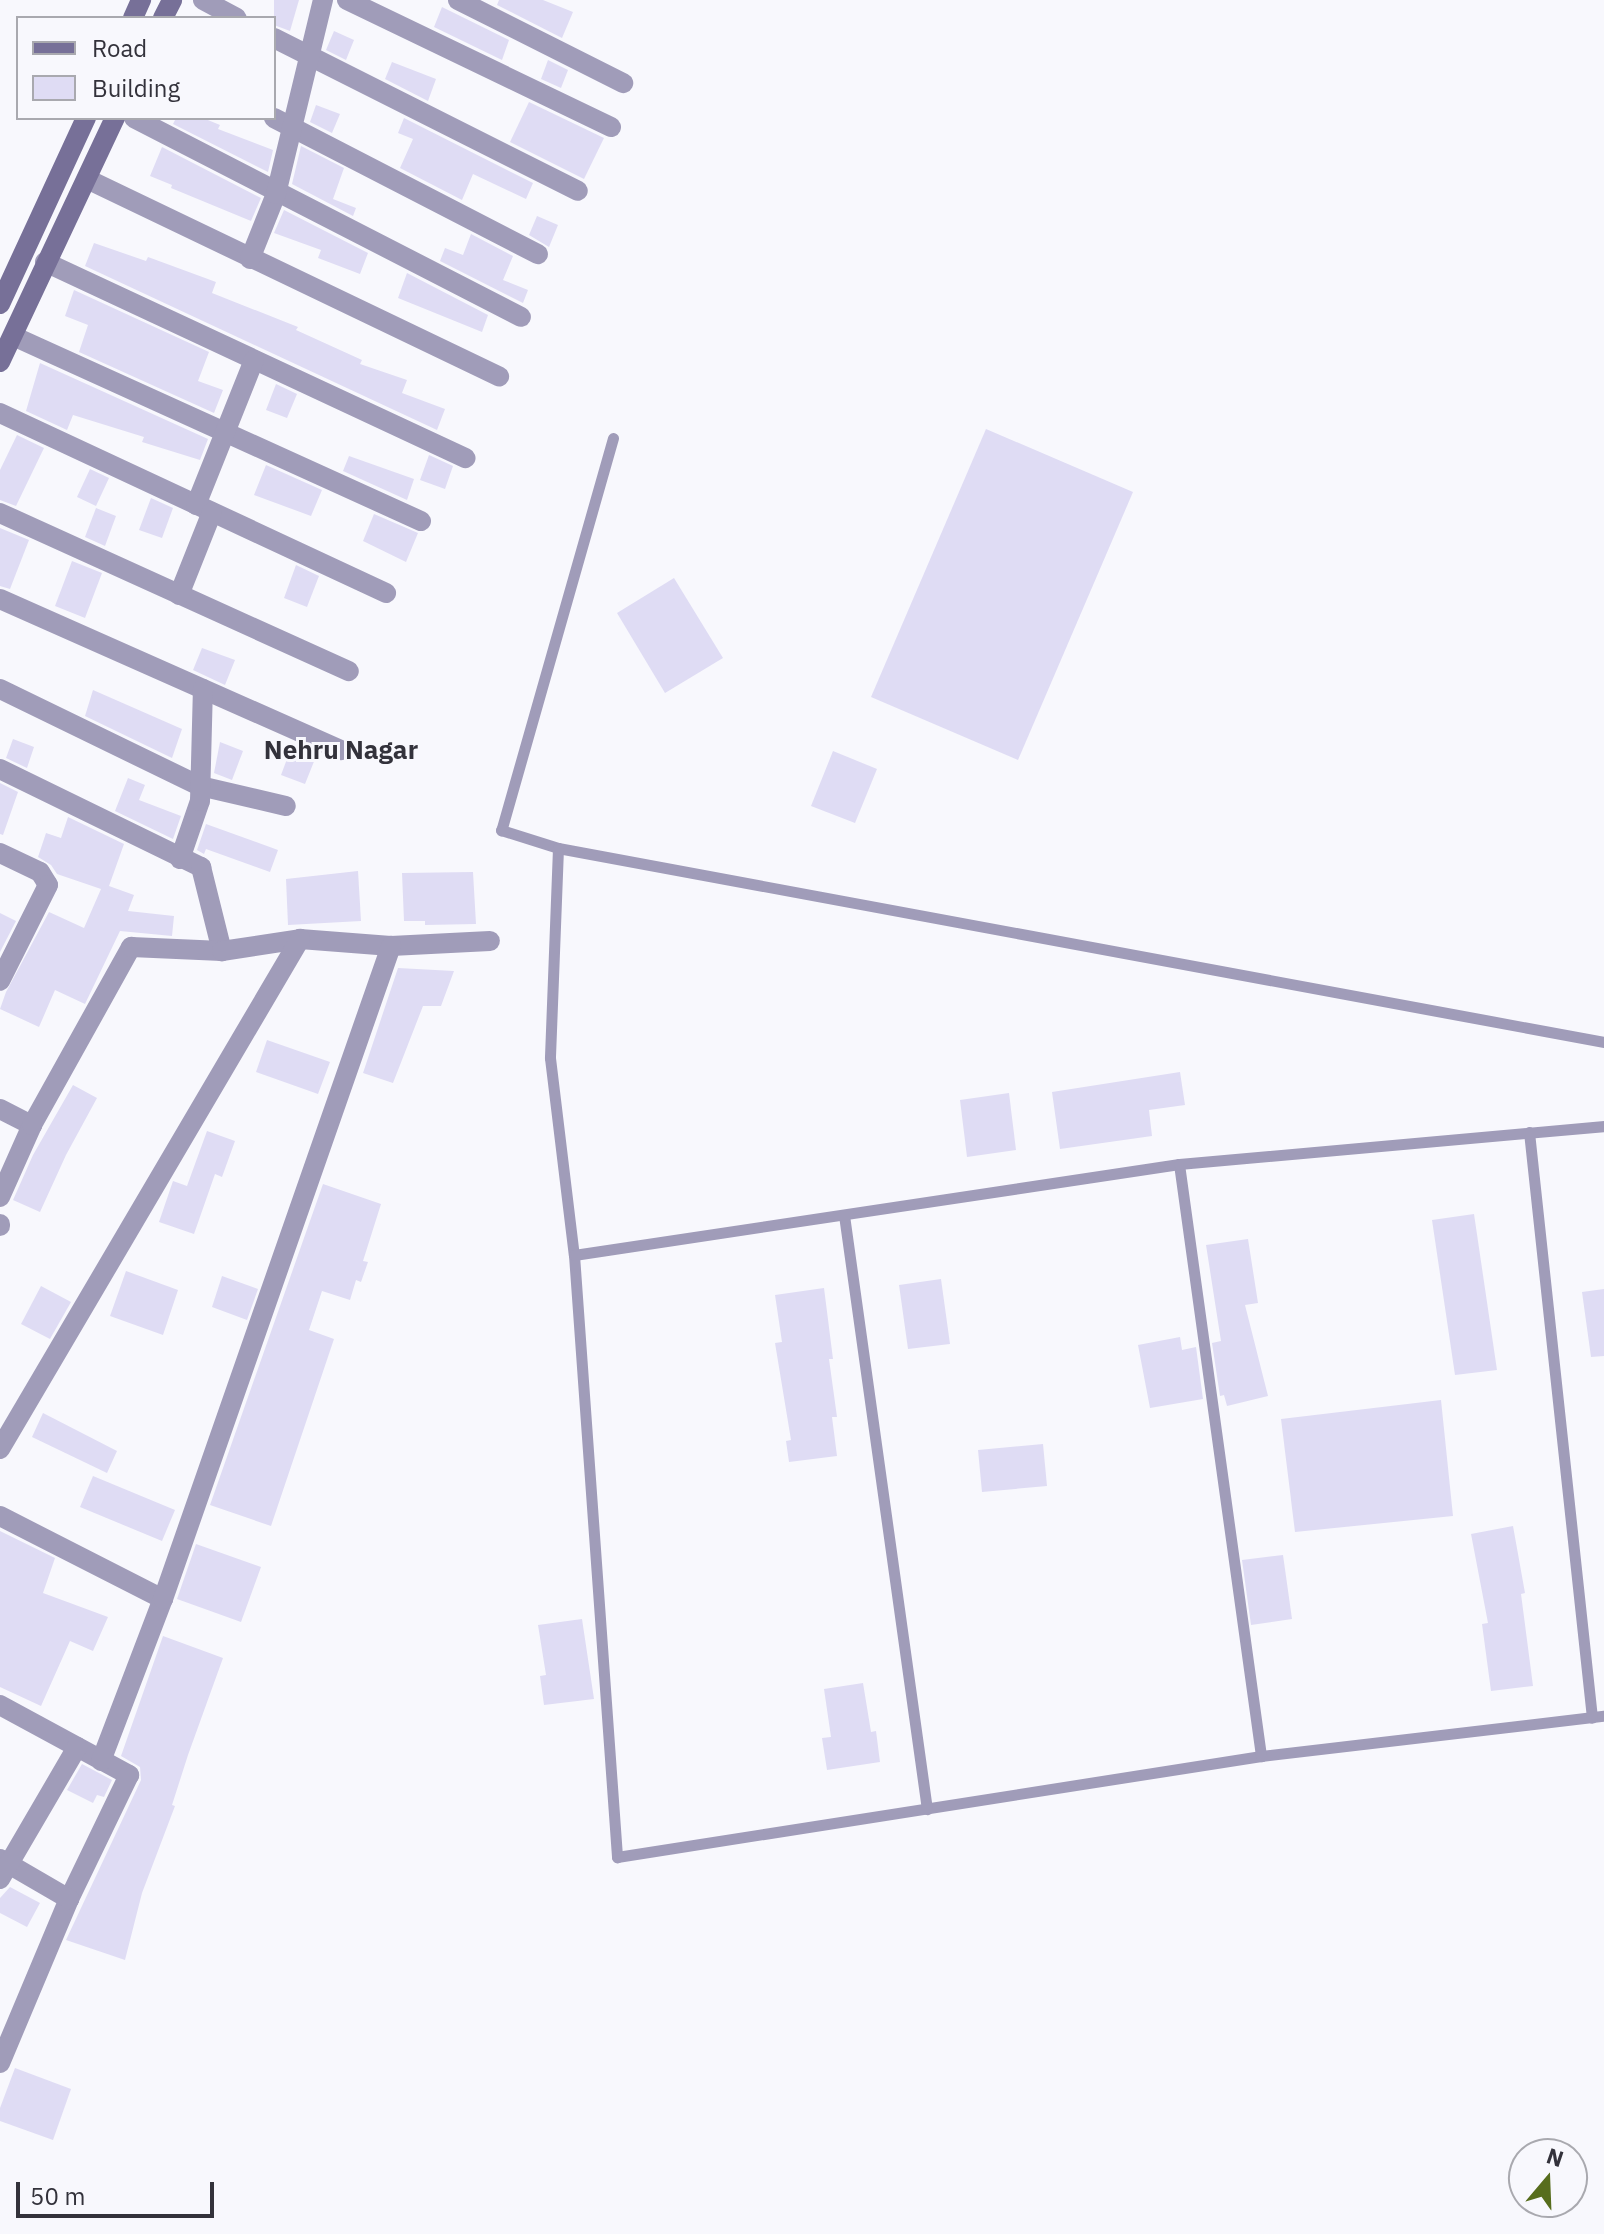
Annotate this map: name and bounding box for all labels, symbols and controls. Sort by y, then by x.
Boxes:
legend [16,16,276,120]
text: Road [92,32,147,64]
text: Building [92,72,180,104]
district label: Nehru Nagar [264,734,418,766]
north arrow [1508,2138,1588,2218]
text: N [1543,2140,1568,2173]
scale bar [20,2166,218,2216]
text: 50 m [30,2180,85,2212]

